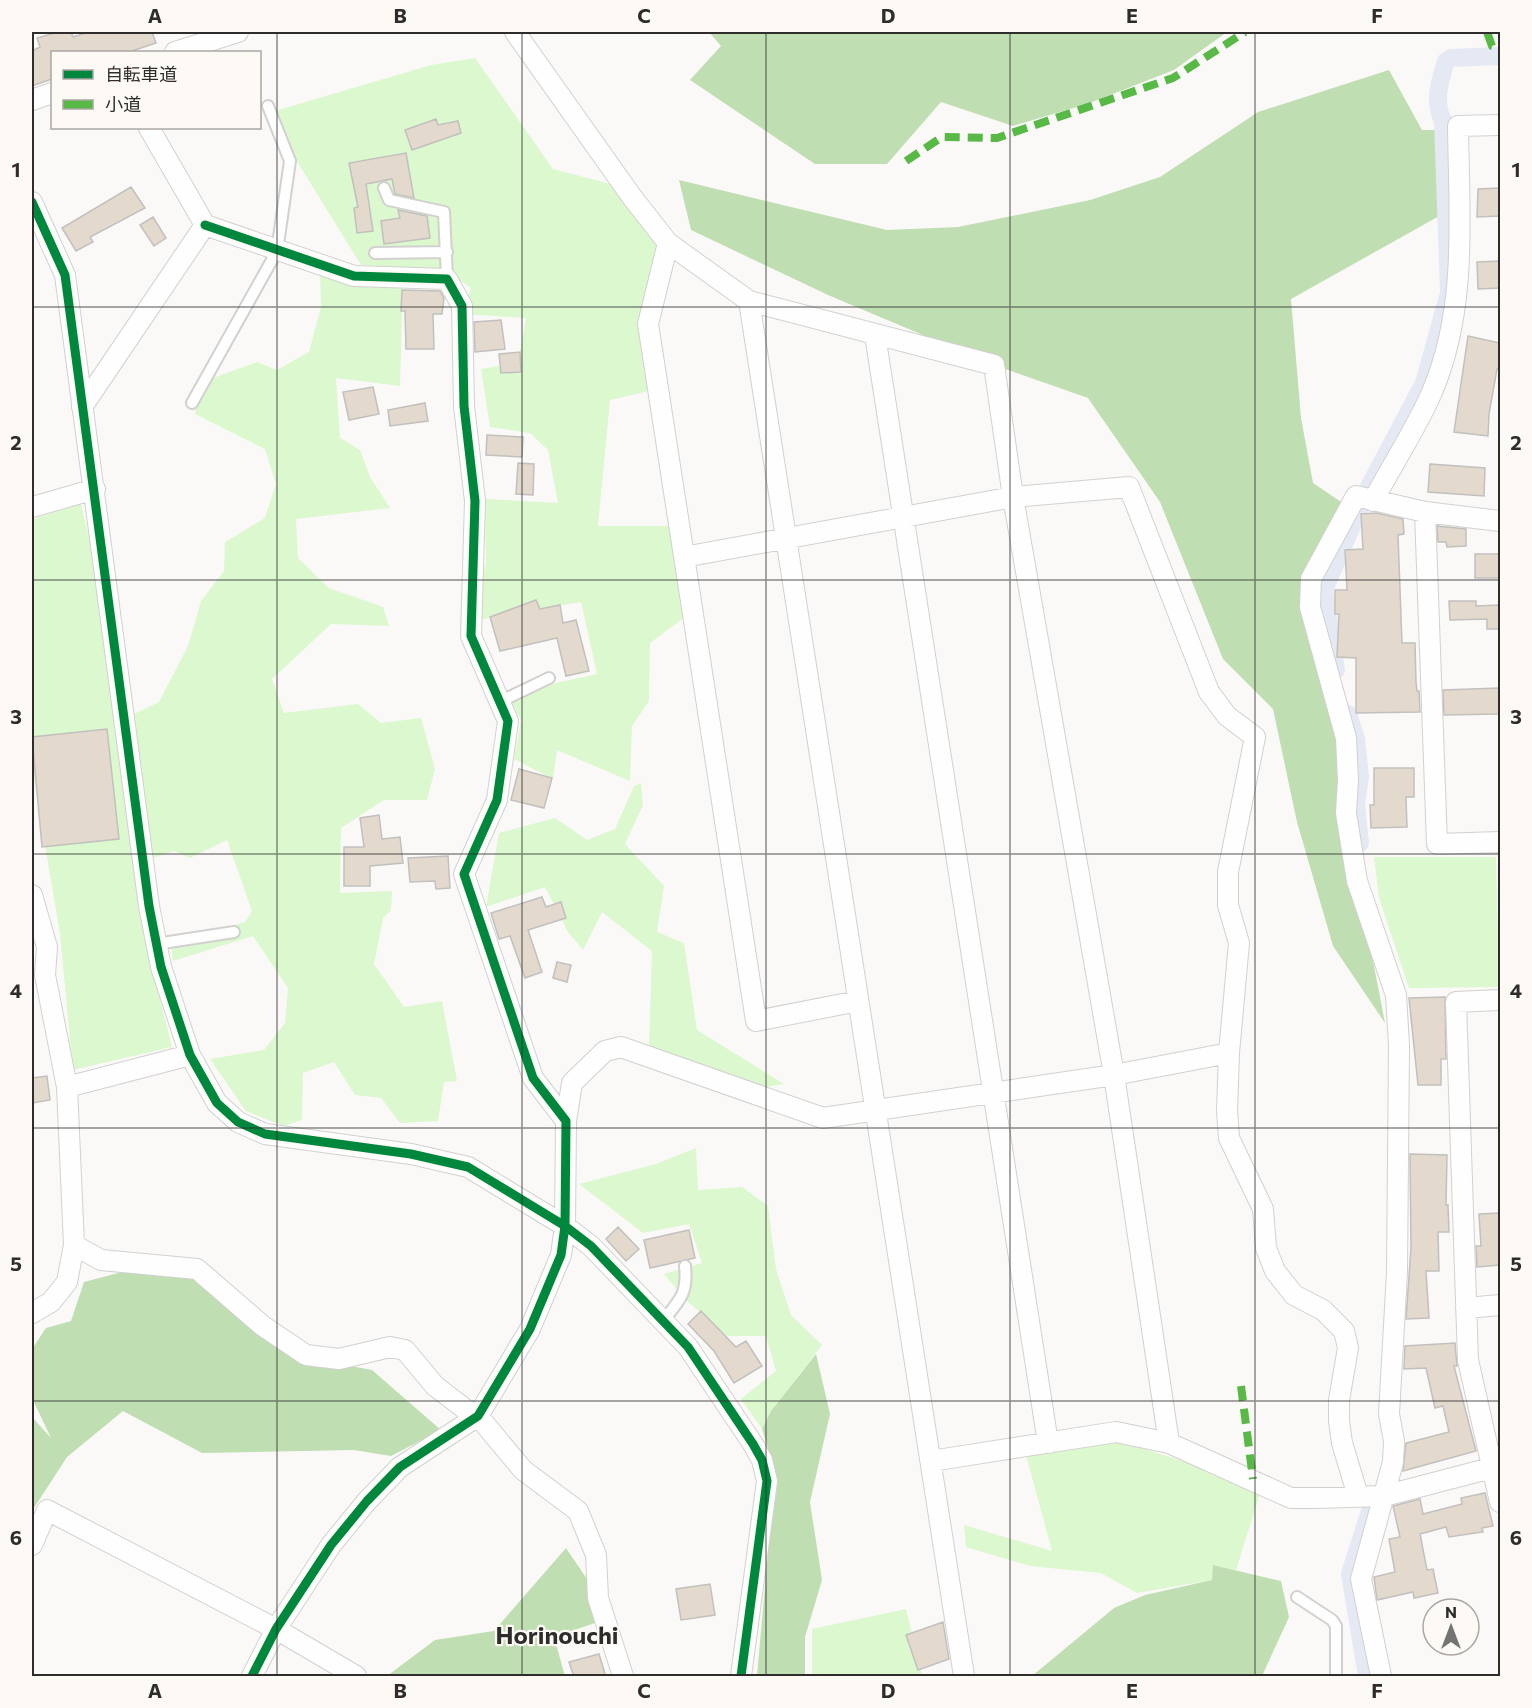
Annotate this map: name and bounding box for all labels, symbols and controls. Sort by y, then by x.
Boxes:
text: A [148,3,162,27]
text: B [393,3,407,27]
text: C [637,3,651,27]
text: D [881,3,895,27]
text: E [1126,3,1138,27]
text: F [1371,3,1383,27]
legend [51,51,261,129]
text: 自転車道 [105,63,177,85]
text: 小道 [105,93,141,115]
text: 1 [11,157,21,181]
text: 1 [1511,157,1521,181]
text: 2 [10,430,22,454]
text: 2 [1510,430,1522,454]
text: 3 [10,704,22,728]
text: 3 [1510,704,1522,728]
text: 4 [10,978,22,1002]
text: 4 [1510,978,1522,1002]
text: 5 [10,1251,22,1275]
text: 5 [1510,1251,1522,1275]
text: 6 [10,1525,22,1549]
text: 6 [1510,1525,1522,1549]
north arrow [1421,1597,1481,1657]
text: N [1445,1602,1457,1621]
district label: Horinouchi [495,1620,619,1649]
text: A [148,1678,162,1702]
text: B [393,1678,407,1702]
text: C [637,1678,651,1702]
text: D [881,1678,895,1702]
text: E [1126,1678,1138,1702]
text: F [1371,1678,1383,1702]

